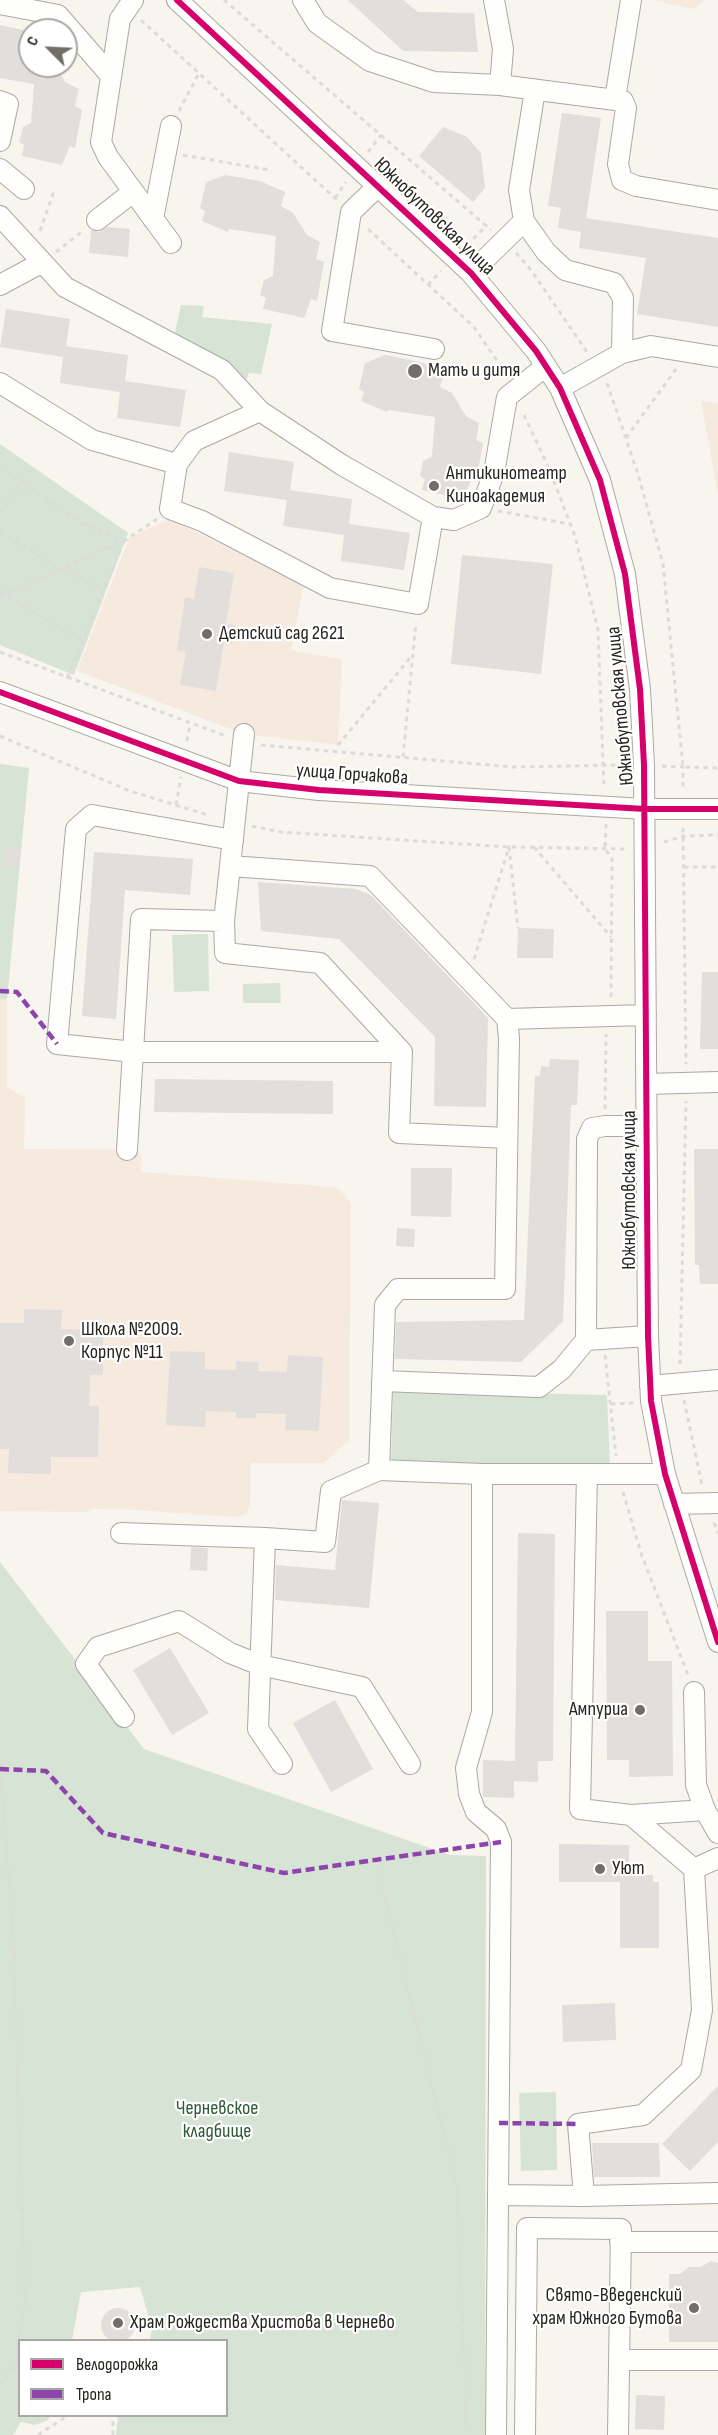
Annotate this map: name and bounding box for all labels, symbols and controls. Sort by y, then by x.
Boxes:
north arrow [18,18,78,78]
text: С [23,34,43,49]
street label: Южнобутовская улица [368,153,500,281]
place label: Мать и дитя [428,359,520,383]
marker: Мать и дитя [406,362,424,380]
place label: Антикинотеатр Киноакадемия [446,462,567,509]
marker: Антикинотеатр Киноакадемия [427,479,441,493]
place label: Детский сад 2621 [219,622,344,646]
street label: Южнобутовская улица [602,626,640,786]
marker: Детский сад 2621 [200,627,214,641]
street label: улица Горчакова [295,759,409,791]
street label: Южнобутовская улица [618,1110,642,1270]
place label: Школа №2009. Корпус №11 [81,1318,182,1365]
marker: Школа №2009. Корпус №11 [62,1334,76,1348]
place label: Ампуриа [569,1698,628,1722]
marker: Ампуриа [633,1703,647,1717]
place label: Уют [612,1857,645,1881]
marker: Уют [593,1862,607,1876]
park label: Черневское кладбище [176,2097,258,2144]
place label: Свято-Введенский храм Южного Бутова [533,2284,682,2331]
marker: Свято-Введенский храм Южного Бутова [687,2301,701,2315]
place label: Храм Рождества Христова в Чернево [130,2311,395,2335]
marker: Храм Рождества Христова в Чернево [111,2316,125,2330]
legend [18,2339,228,2417]
text: Велодорожка [76,2354,158,2375]
text: Тропа [76,2384,112,2405]

